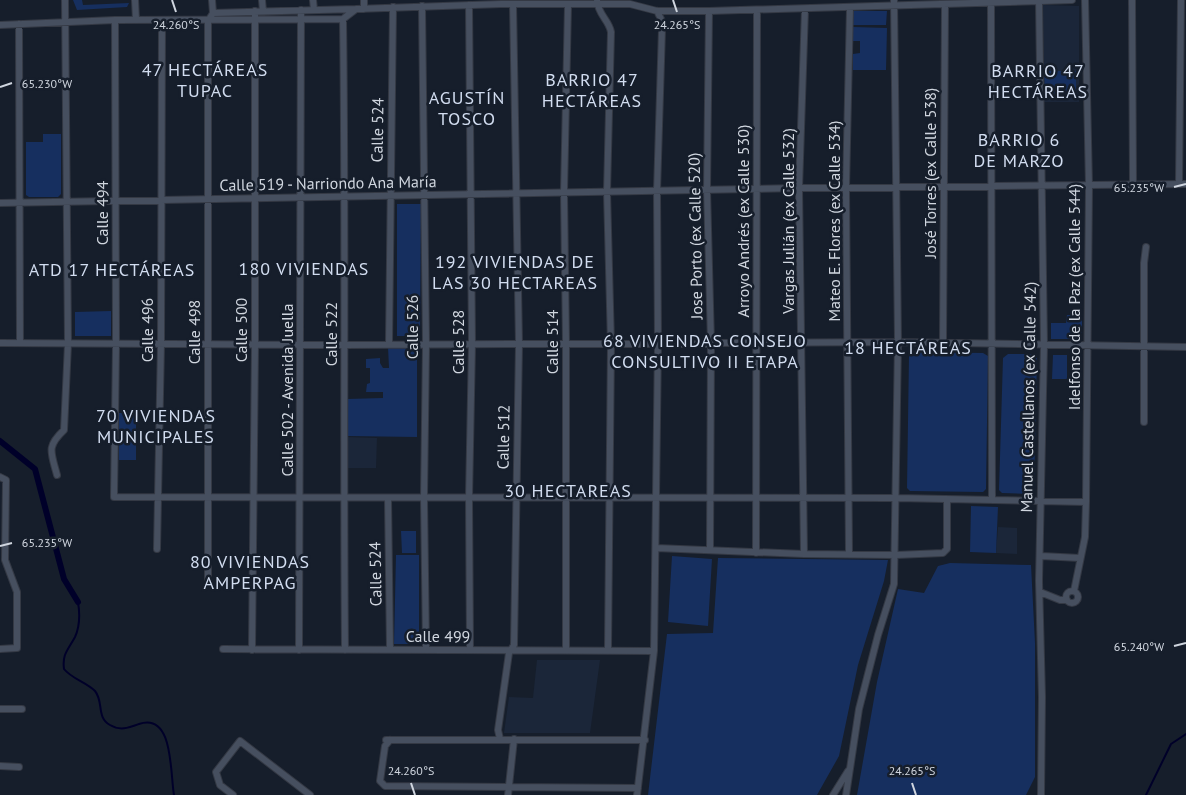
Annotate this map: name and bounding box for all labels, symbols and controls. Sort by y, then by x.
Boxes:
text: 24.260°S [153,17,199,32]
text: 24.265°S [654,17,700,32]
district label: 47 HECTÁREAS TUPAC [142,58,268,102]
district label: BARRIO 47 HECTÁREAS [988,59,1088,103]
district label: BARRIO 47 HECTÁREAS [542,68,642,112]
text: 65.230°W [22,76,72,91]
district label: AGUSTÍN TOSCO [429,86,505,130]
street label: José Torres (ex Calle 538) [920,88,940,259]
street label: Calle 524 [366,97,388,163]
street label: Mateo E. Flores (ex Calle 534) [824,120,844,322]
street label: Arroyo Andrés (ex Calle 530) [733,125,753,317]
street label: Vargas Julián (ex Calle 532) [778,128,798,315]
district label: BARRIO 6 DE MARZO [974,128,1064,172]
street label: Jose Porto (ex Calle 520) [684,152,706,321]
street label: Calle 519 - Narriondo Ana María [219,171,437,195]
street label: Calle 494 [92,180,112,245]
text: 65.235°W [1114,180,1164,195]
street label: Idelfonso de la Paz (ex Calle 544) [1064,184,1084,410]
district label: 192 VIVIENDAS DE LAS 30 HECTAREAS [432,250,598,294]
district label: 180 VIVIENDAS [239,257,369,280]
district label: ATD 17 HECTÁREAS [29,258,195,281]
street label: Manuel Castellanos (ex Calle 542) [1016,281,1040,513]
street label: Calle 526 [402,295,422,359]
street label: Calle 500 [231,297,251,362]
street label: Calle 496 [137,298,157,362]
street label: Calle 498 [184,300,204,364]
street label: Calle 522 [321,302,341,366]
street label: Calle 502 - Avenida Juella [277,304,297,476]
street label: Calle 514 [542,309,562,374]
street label: Calle 528 [448,310,468,374]
district label: 68 VIVIENDAS CONSEJO CONSULTIVO II ETAPA [603,329,807,373]
district label: 18 HECTÁREAS [844,336,972,359]
district label: 70 VIVIENDAS MUNICIPALES [96,404,216,448]
street label: Calle 512 [492,404,514,470]
district label: 30 HECTAREAS [504,479,632,502]
text: 65.235°W [22,535,72,550]
street label: Calle 524 [364,541,386,607]
district label: 80 VIVIENDAS AMPERPAG [190,550,310,594]
street label: Calle 499 [406,626,470,646]
text: 65.240°W [1114,639,1164,654]
text: 24.260°S [388,763,434,778]
text: 24.265°S [889,763,935,778]

